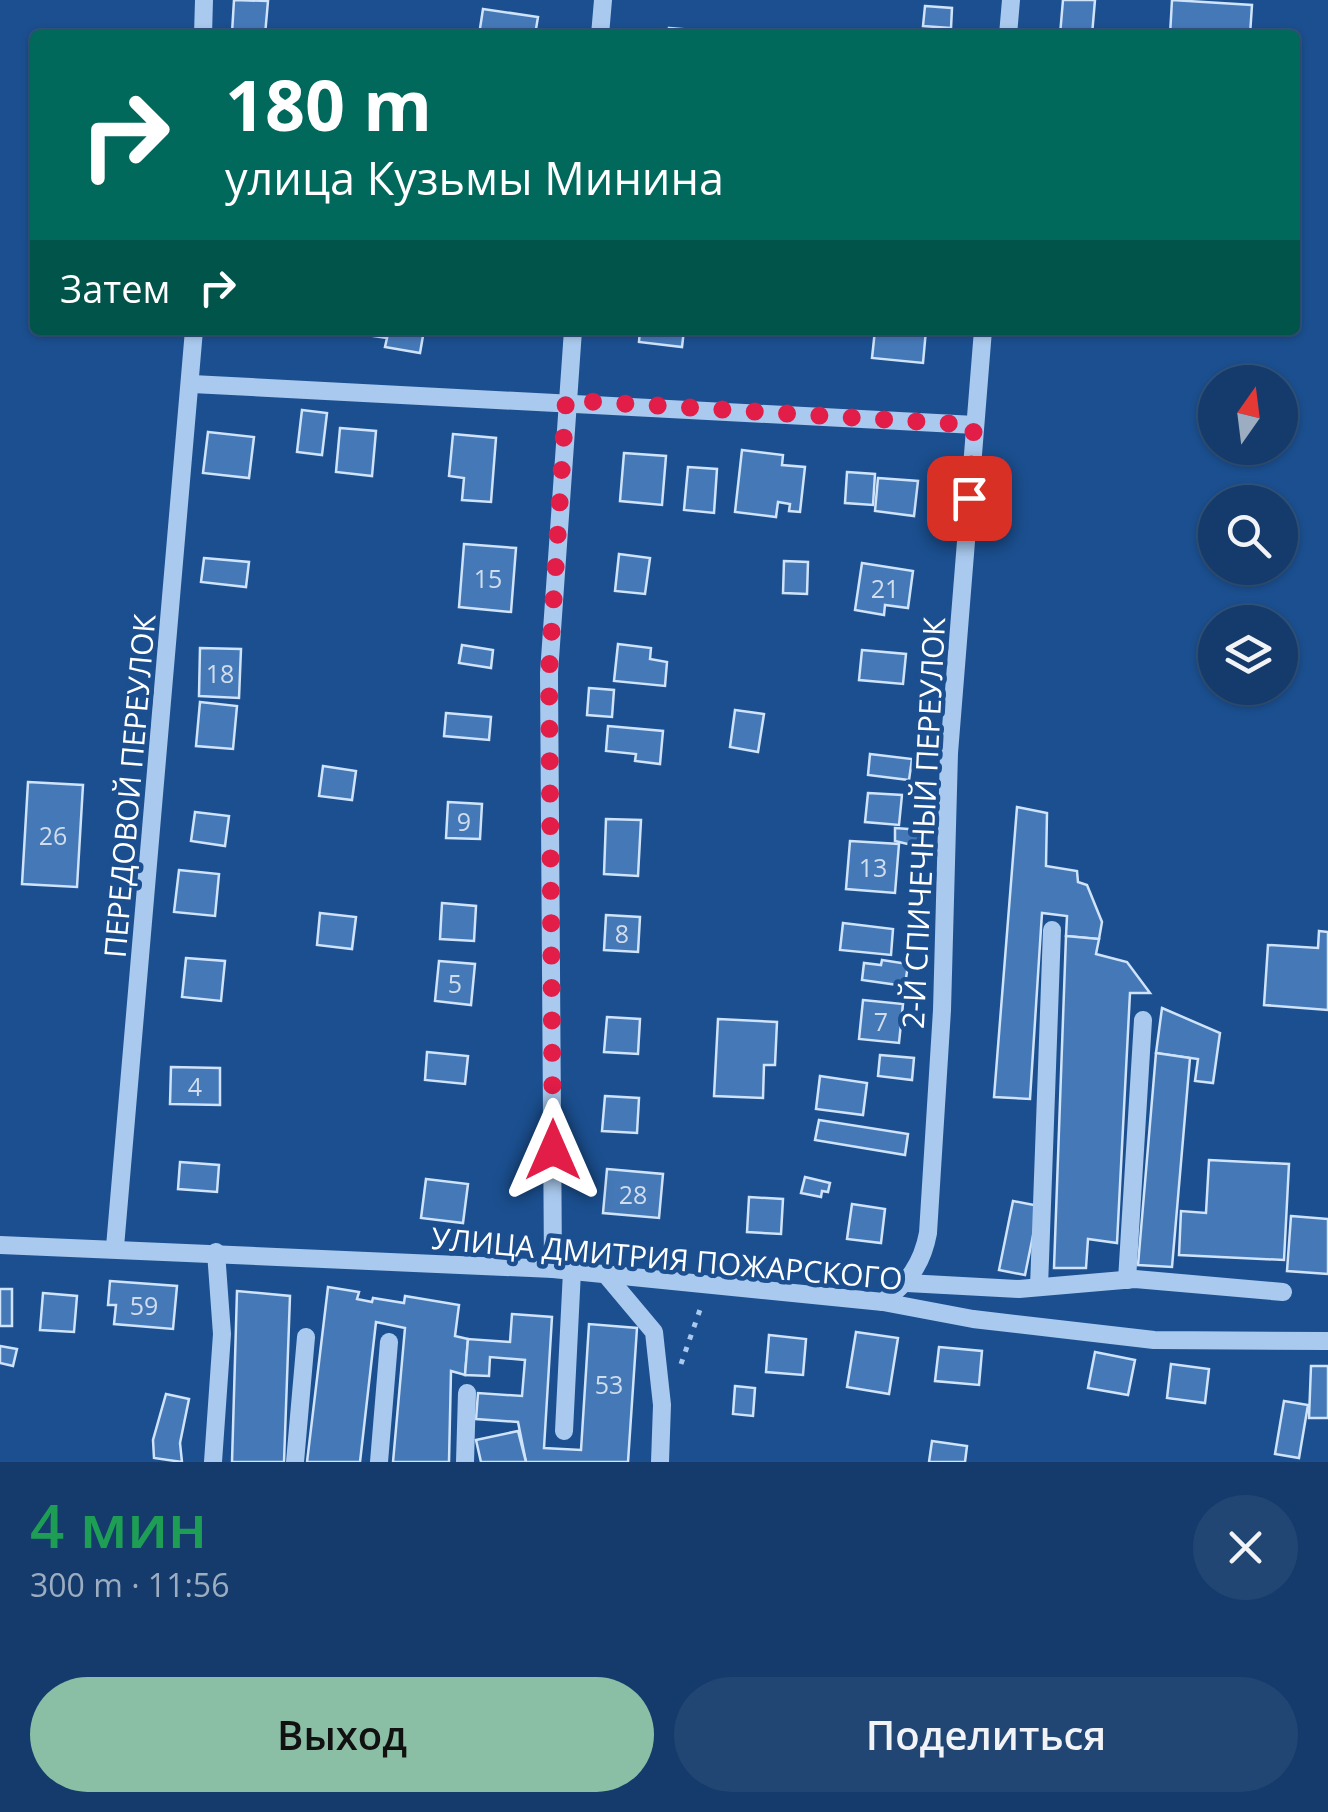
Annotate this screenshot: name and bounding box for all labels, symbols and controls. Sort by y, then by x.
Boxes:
text: 180 m [225,56,432,152]
icon: right [60,70,190,200]
text: улица Кузьмы Минина [225,147,724,208]
icon: right [190,260,245,315]
text: Затем [60,262,170,314]
north arrow [1198,365,1298,465]
map controls [1198,365,1298,705]
pin [927,456,1012,541]
icon: arrive [942,471,997,526]
button: search [1198,485,1298,585]
house number: 15 [474,561,502,595]
house number: 21 [871,571,899,605]
button: layers [1198,605,1298,705]
street label: ПЕРЕДОВОЙ ПЕРЕУЛОК [94,612,165,960]
street label: 2-Й СПИЧЕЧНЫЙ ПЕРЕУЛОК [892,616,954,1030]
house number: 18 [206,656,234,690]
house number: 9 [457,804,471,838]
house number: 26 [39,818,67,852]
house number: 13 [859,850,887,884]
house number: 8 [615,916,629,950]
house number: 5 [448,966,462,1000]
house number: 7 [874,1004,888,1038]
house number: 4 [188,1069,202,1103]
position arrow [501,1098,605,1202]
house number: 28 [619,1177,647,1211]
street label: УЛИЦА ДМИТРИЯ ПОЖАРСКОГО [430,1217,904,1299]
house number: 59 [130,1288,158,1322]
house number: 53 [595,1367,623,1401]
text: 4 мин [30,1484,207,1566]
button: close [1193,1495,1298,1600]
text: 300 m · 11:56 [30,1563,229,1606]
button: Выход [30,1677,654,1792]
button: Поделиться [674,1677,1298,1792]

